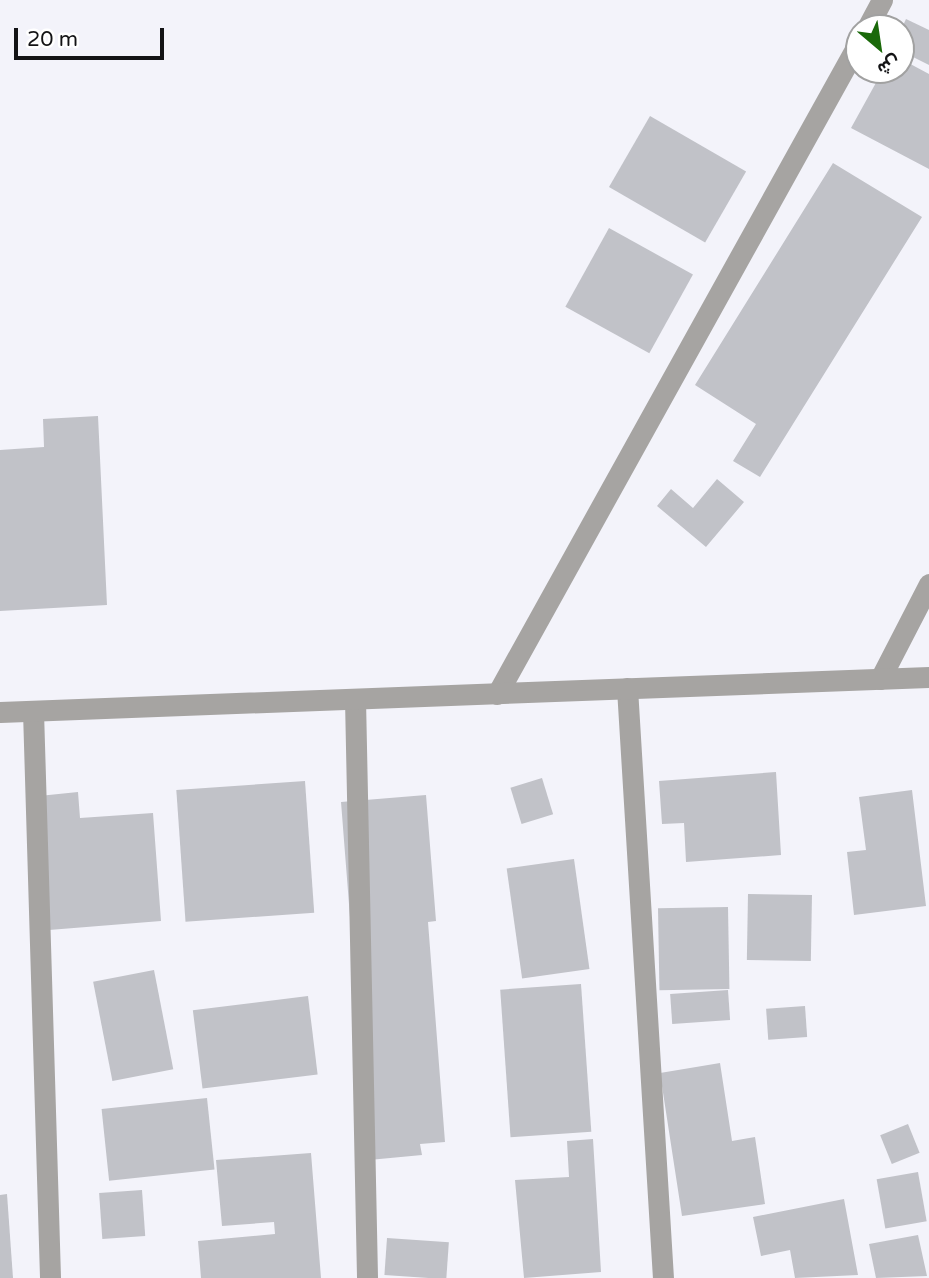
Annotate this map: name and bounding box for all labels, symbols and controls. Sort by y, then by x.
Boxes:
scale bar [18,14,168,58]
north arrow [845,14,915,84]
text: 20 m [27,27,78,52]
text: ش [874,50,905,81]

